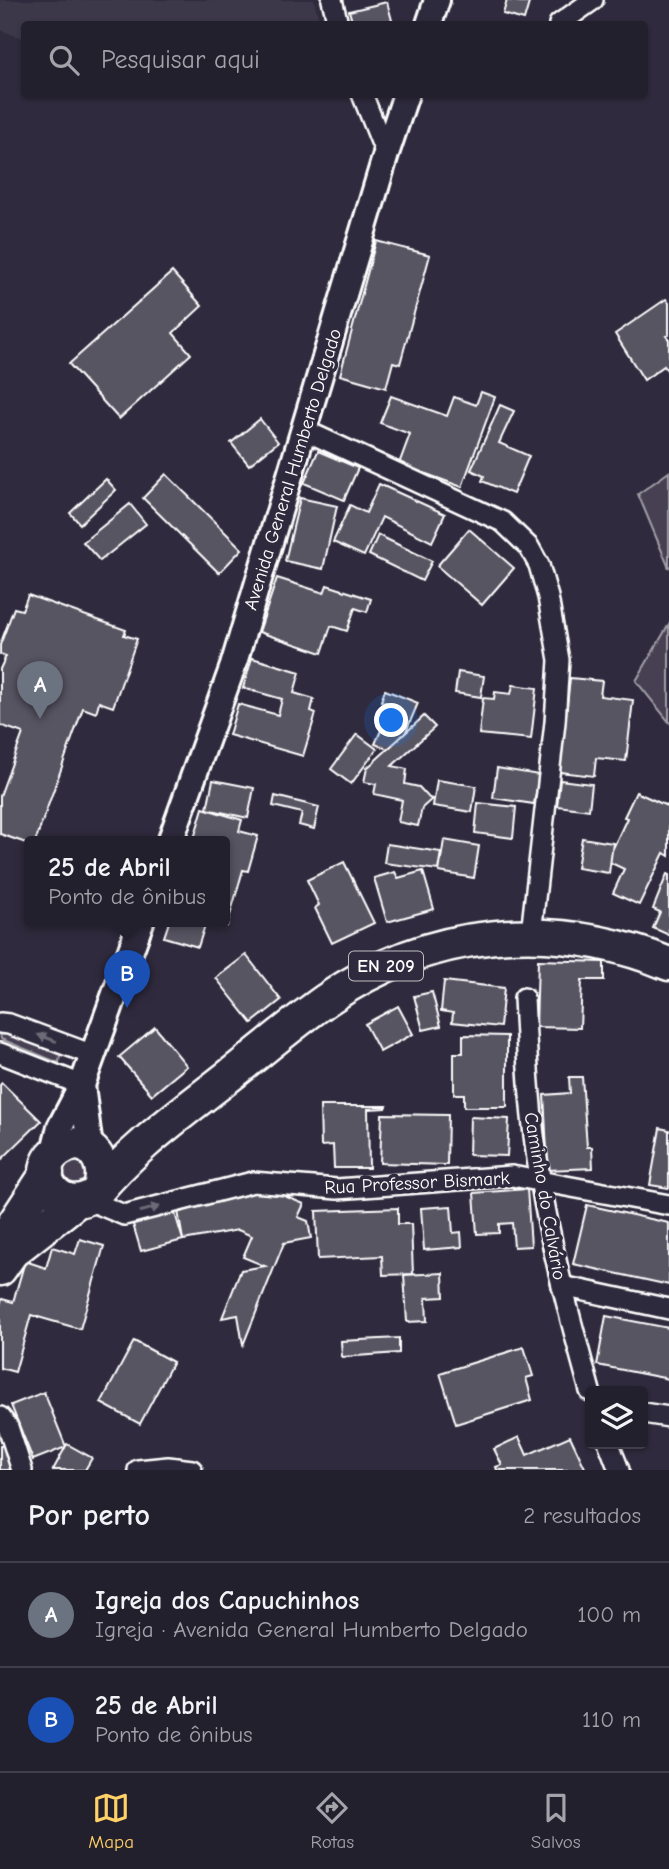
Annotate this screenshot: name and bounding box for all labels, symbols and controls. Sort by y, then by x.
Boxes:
search box [21,21,648,98]
icon: search [45,41,83,79]
text: Pesquisar aqui [101,45,260,75]
street label: Avenida General Humberto Delgado [240,326,346,613]
pin: A [17,661,63,719]
your location [374,703,408,737]
popup [24,836,230,927]
text: 25 de Abril [48,853,171,883]
text: Ponto de ônibus [48,883,206,910]
pin: B [104,950,150,1008]
road number: EN 209 [349,951,423,981]
one-way arrow [36,1032,57,1043]
street label: Caminho do Calvário [519,1111,571,1282]
street label: Rua Professor Bismark [324,1167,511,1199]
one-way arrow [140,1203,161,1213]
map controls [585,1386,648,1449]
button: layers [585,1386,648,1449]
text: Por perto [28,1498,150,1533]
text: 2 resultados [523,1502,641,1529]
text: Igreja dos Capuchinhos [95,1586,359,1616]
text: A [45,1601,57,1628]
text: 100 m [577,1601,641,1628]
text: Igreja · Avenida General Humberto Delgado [95,1616,528,1643]
text: 25 de Abril [95,1691,218,1721]
text: B [44,1706,58,1733]
text: 110 m [582,1706,641,1733]
text: Ponto de ônibus [95,1721,253,1748]
tab: Mapa [88,1789,134,1853]
tab: Rotas [311,1789,354,1853]
tab: Salvos [531,1789,581,1853]

